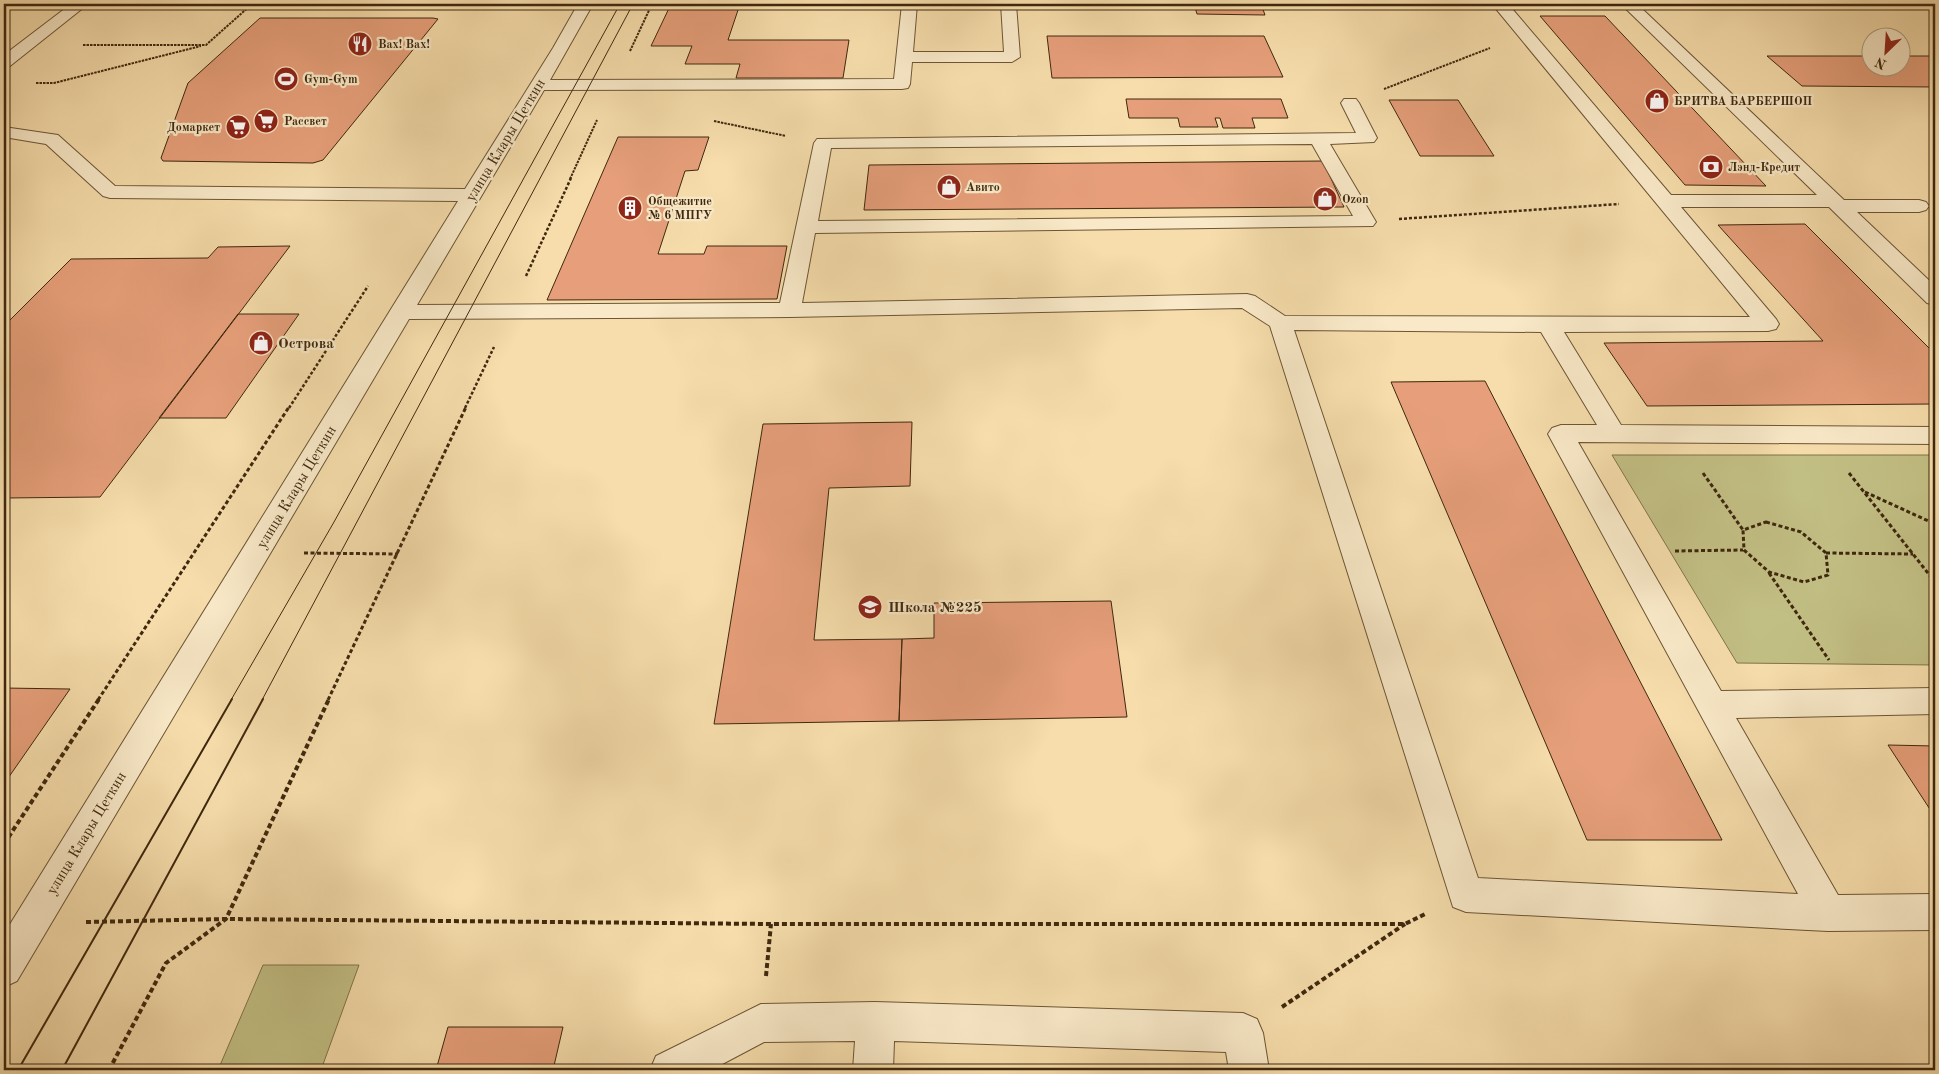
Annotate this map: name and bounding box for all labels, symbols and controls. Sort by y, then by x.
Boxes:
north arrow [1862,28,1912,78]
restaurant icon: Вах! Вах! [347,31,373,57]
place label: Вах! Вах! [378,39,430,51]
text: N [1873,54,1889,71]
sports icon: Gym-Gym [273,66,299,92]
place label: Gym-Gym [304,74,358,86]
street label: улица Клары Цеткин [464,77,549,205]
shop icon: БРИТВА БАРБЕРШОП [1644,88,1670,114]
place label: БРИТВА БАРБЕРШОП [1674,96,1812,108]
supermarket icon: Рассвет [253,108,279,134]
supermarket icon: Домаркет [225,114,251,140]
place label: Рассвет [284,116,327,128]
place label: Домаркет [167,122,220,134]
bank icon: Лэнд-Кредит [1698,154,1724,180]
place label: Лэнд-Кредит [1728,162,1800,174]
shop icon: Авито [936,174,962,200]
place label: Авито [966,182,1000,194]
shop icon: Ozon [1312,186,1338,212]
place label: Ozon [1342,194,1369,206]
building icon: Общежитие № 6 МПГУ [617,195,643,221]
place label: Общежитие № 6 МПГУ [648,196,713,222]
shop icon: Острова [248,330,274,356]
place label: Острова [278,337,334,352]
street label: улица Клары Цеткин [255,424,340,552]
school or university icon: Школа №225 [857,594,883,620]
place label: Школа №225 [888,601,982,616]
street label: улица Клары Цеткин [45,770,130,898]

